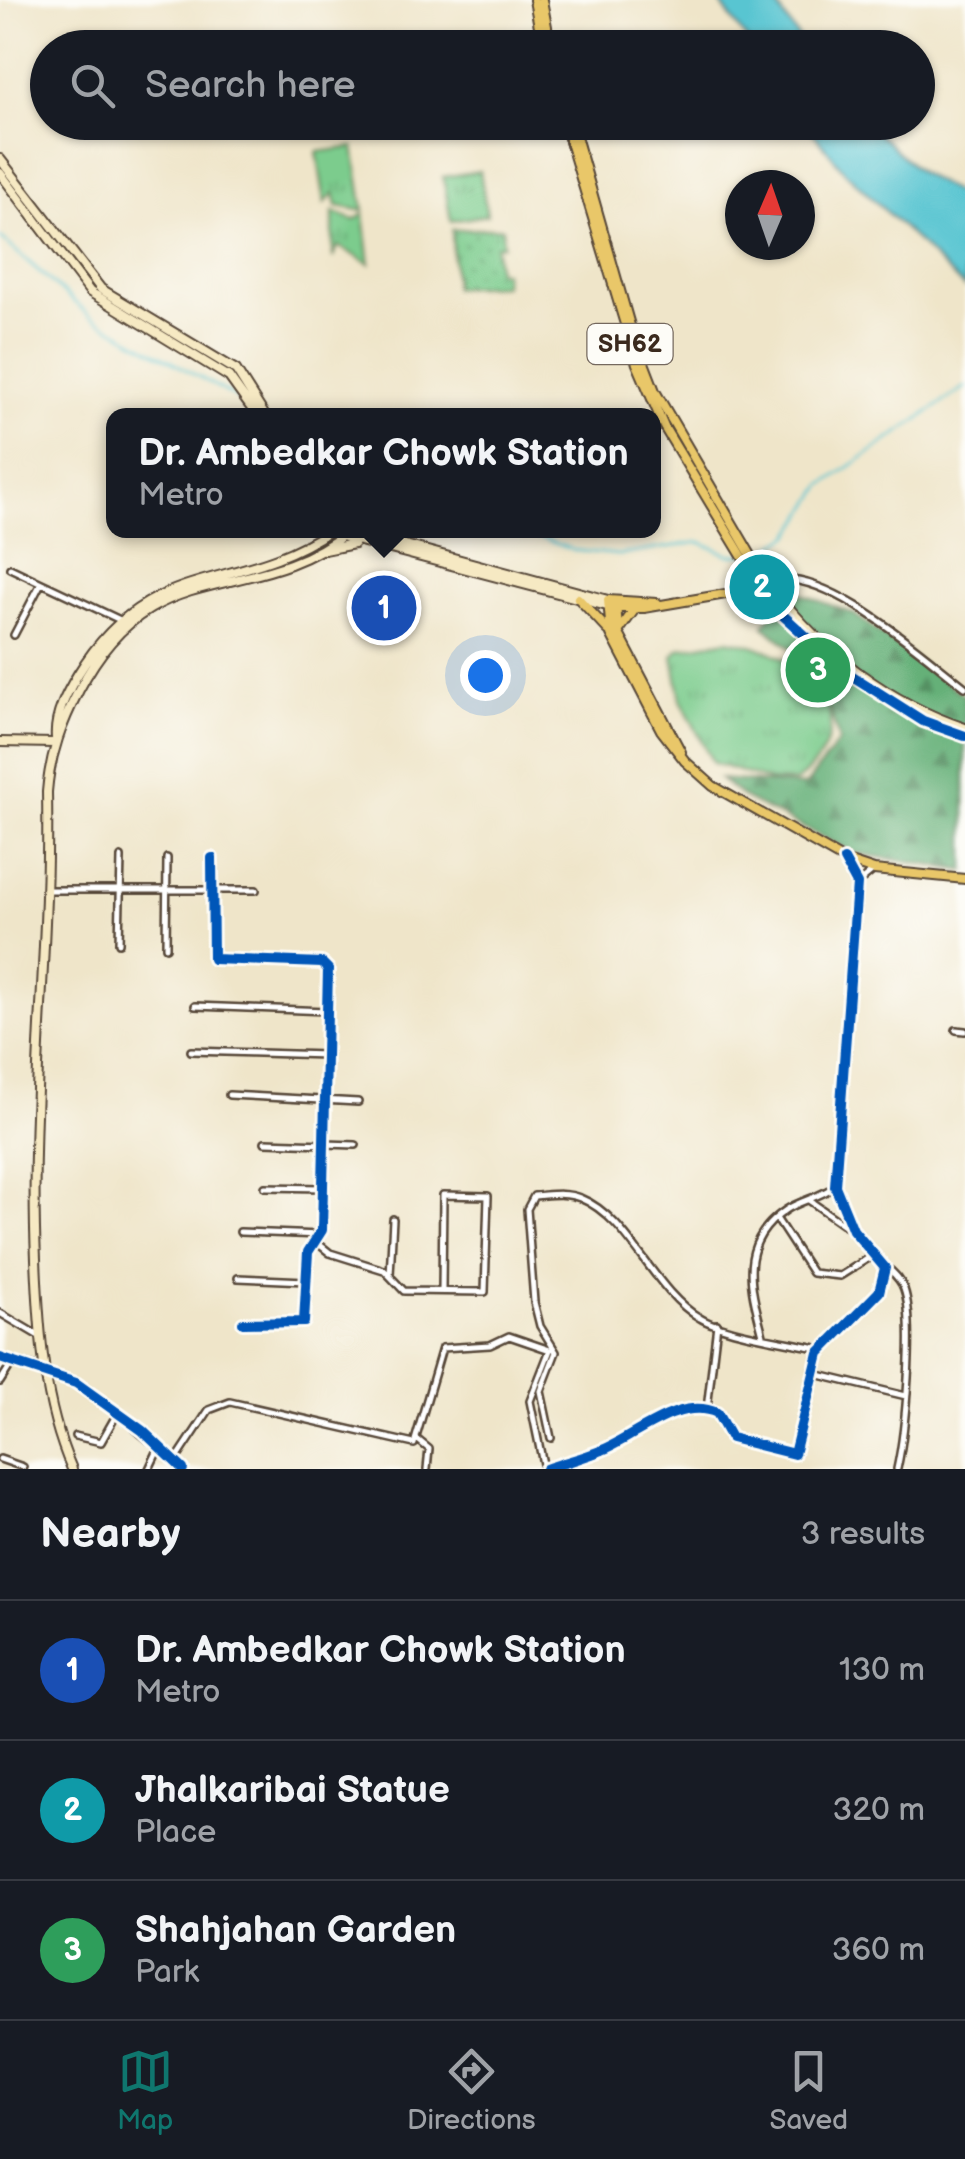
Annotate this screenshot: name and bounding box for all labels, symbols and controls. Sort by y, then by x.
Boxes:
search box [30,30,935,140]
icon: search [65,58,120,113]
text: Search here [145,63,356,108]
north arrow [725,170,815,260]
road number: SH62 [588,324,672,364]
popup [106,408,661,538]
text: Dr. Ambedkar Chowk Station [138,431,629,476]
text: Metro [138,476,224,515]
pin: 2 [730,550,794,624]
pin: 1 [352,570,416,646]
pin: 3 [786,632,850,708]
your location [460,650,511,701]
text: Nearby [40,1509,180,1560]
text: 3 results [801,1515,925,1554]
text: Dr. Ambedkar Chowk Station [135,1628,626,1673]
text: 1 [66,1651,79,1690]
text: 130 m [839,1651,925,1690]
text: Metro [135,1673,221,1712]
text: Jhalkaribai Statue [135,1768,450,1813]
text: 2 [63,1791,82,1830]
text: 320 m [833,1791,925,1830]
text: Place [135,1813,216,1852]
text: Shahjahan Garden [135,1908,456,1953]
text: 3 [63,1931,82,1970]
text: 360 m [832,1931,925,1970]
text: Park [135,1953,199,1992]
tab: Map [117,2044,173,2137]
tab: Directions [407,2044,536,2137]
tab: Saved [770,2044,848,2137]

